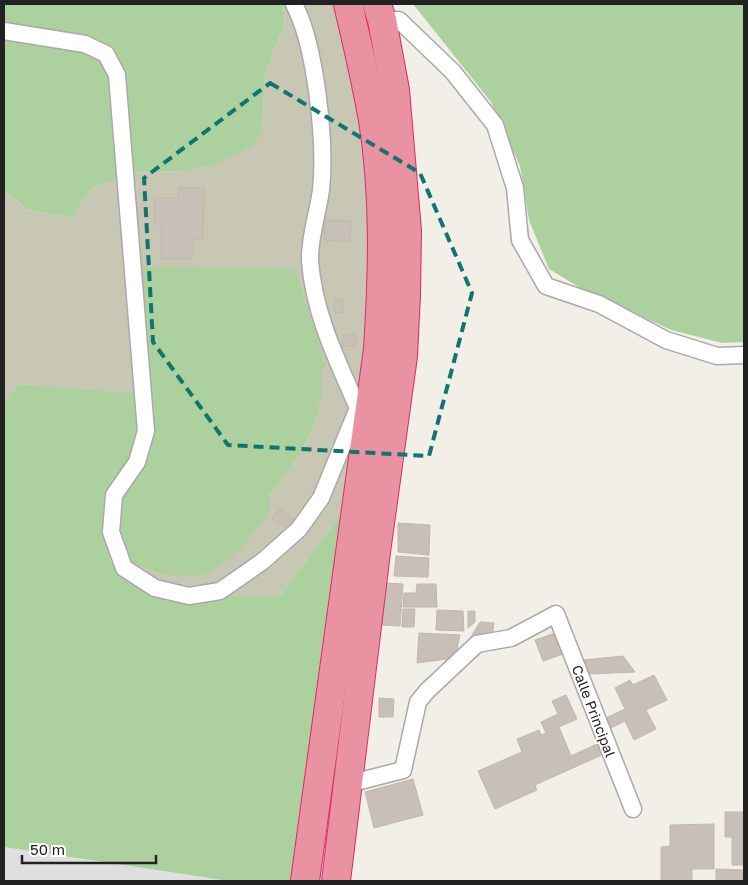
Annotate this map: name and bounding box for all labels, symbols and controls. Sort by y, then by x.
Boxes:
street label: Calle Principal [569,663,619,759]
scale bar [22,832,156,864]
text: 50 m [30,840,65,858]

